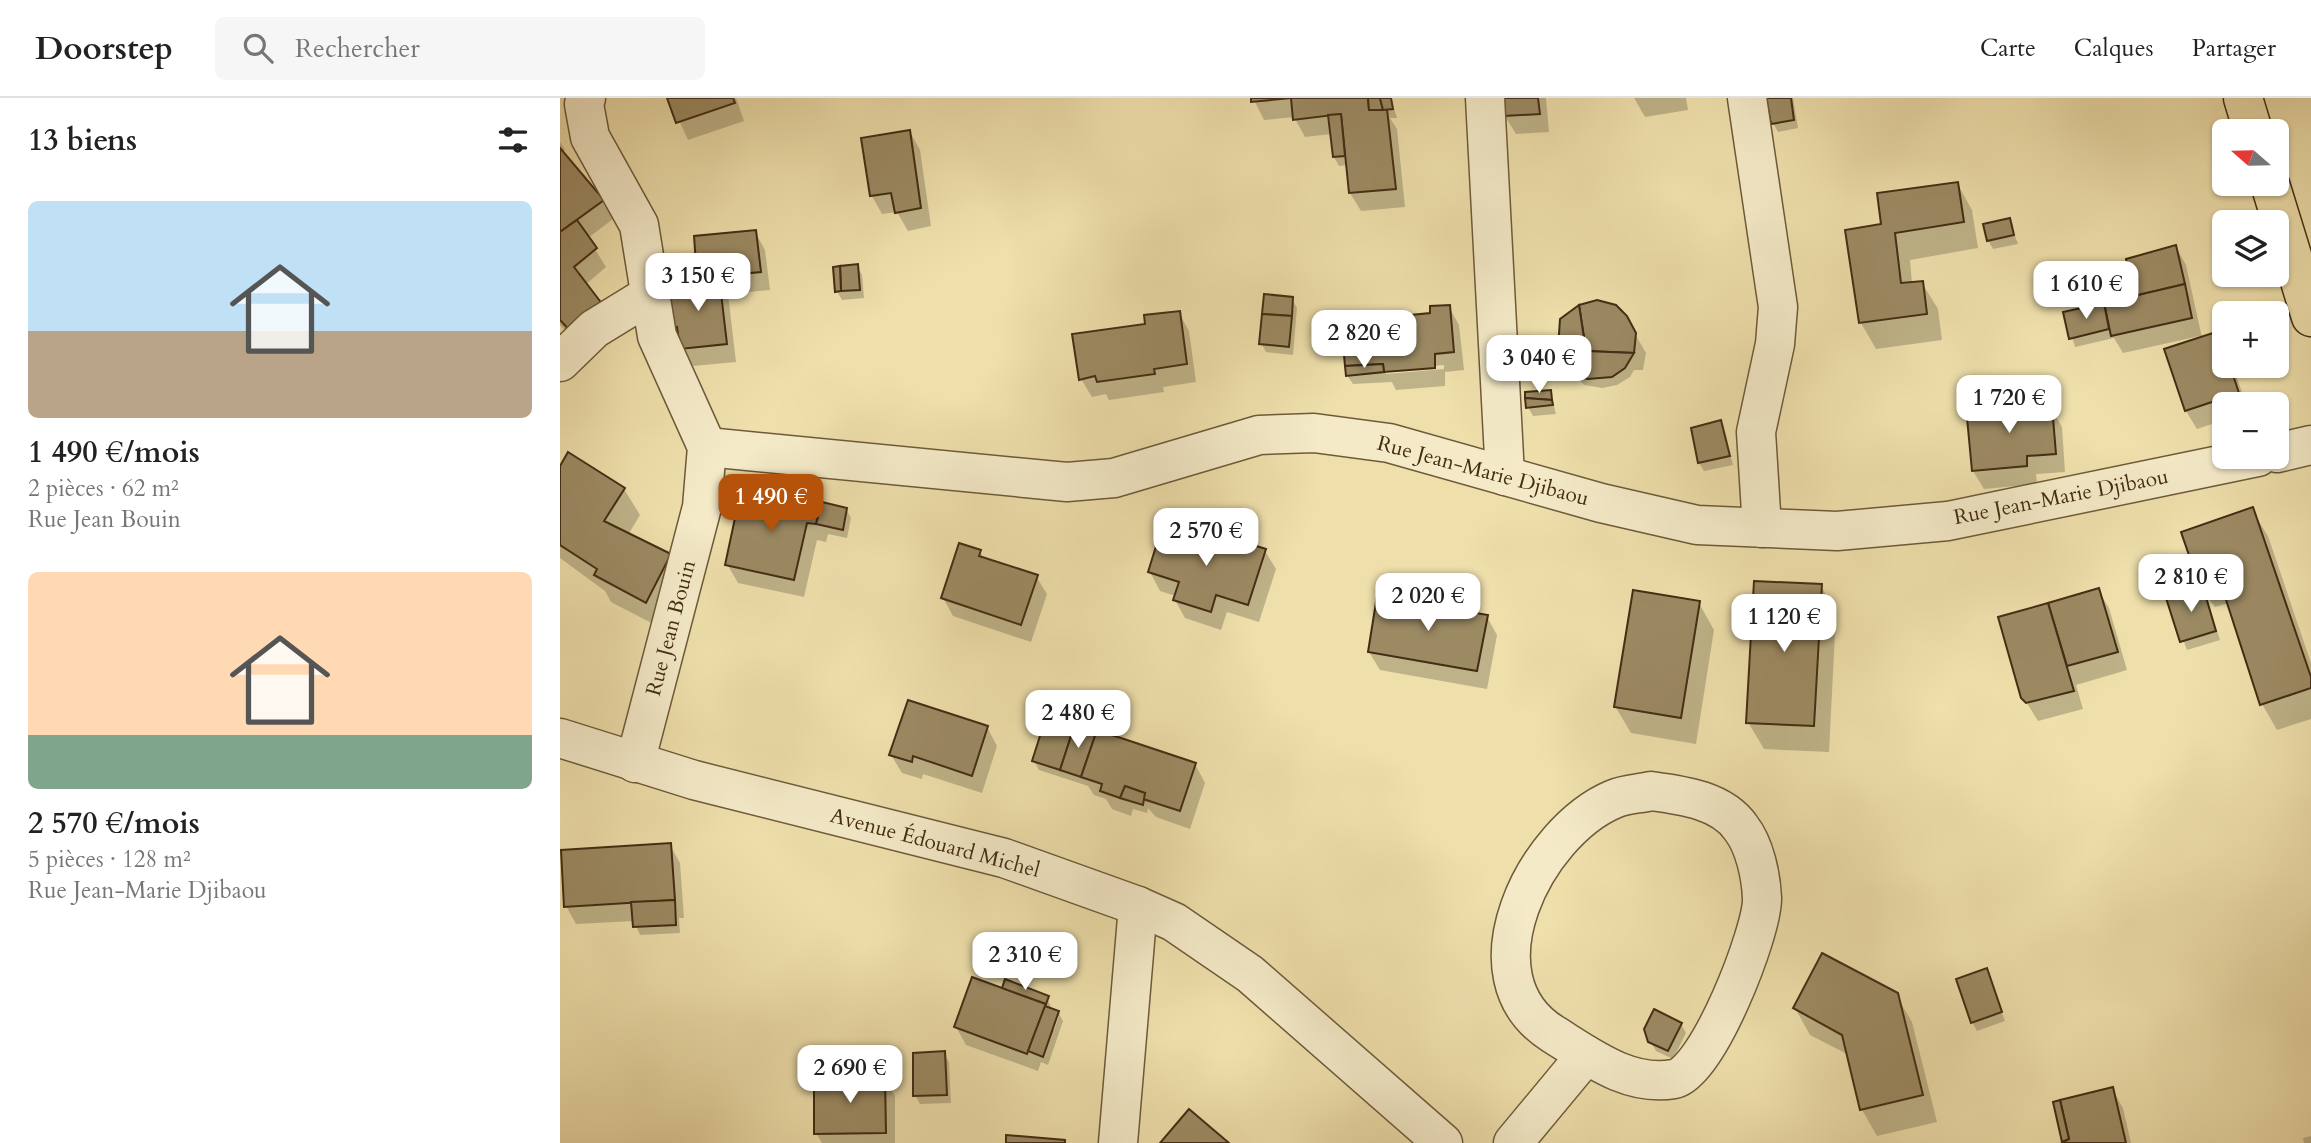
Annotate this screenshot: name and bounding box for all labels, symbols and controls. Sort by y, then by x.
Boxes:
search box [215,17,705,80]
text: Doorstep [35,26,173,71]
icon: search [239,29,277,67]
text: Rechercher [295,31,420,66]
text: Carte [1980,32,2036,65]
text: Calques [2074,32,2154,65]
text: Partager [2192,32,2276,65]
north arrow [2212,119,2289,196]
map controls [2212,119,2289,469]
text: 13 biens [28,120,137,161]
icon: filters [494,121,532,159]
button: layers [2212,210,2289,287]
icon: home [217,246,343,372]
pin: 3 150 € [633,254,763,313]
text: 3 150 € [661,260,735,291]
pin: 1 610 € [2021,262,2151,321]
text: 1 610 € [2049,268,2123,299]
button: + [2212,301,2289,378]
pin: 2 820 € [1299,310,1429,370]
text: 2 820 € [1327,317,1401,348]
pin: 3 040 € [1474,336,1604,395]
text: 3 040 € [1502,342,1576,373]
pin: 1 720 € [1944,376,2074,435]
text: 1 720 € [1972,382,2046,413]
button: − [2212,392,2289,469]
street label: Rue Jean-Marie Djibaou [1374,429,1592,513]
text: 1 490 €/mois [28,432,200,473]
street label: Rue Jean-Marie Djibaou [1951,462,2171,532]
text: 2 pièces · 62 m² [28,473,179,504]
pin: 1 490 € [706,474,836,534]
text: 1 490 € [734,481,808,512]
text: Rue Jean Bouin [28,504,181,535]
pin: 2 570 € [1141,508,1271,568]
text: 2 570 € [1169,515,1243,546]
pin: 2 810 € [2126,554,2256,614]
street label: Rue Jean Bouin [639,557,703,699]
text: 2 810 € [2154,561,2228,592]
pin: 2 020 € [1363,574,1493,633]
text: 2 020 € [1391,580,1465,611]
pin: 1 120 € [1719,594,1849,654]
text: 1 120 € [1747,601,1821,632]
icon: home [217,617,343,743]
pin: 2 480 € [1013,690,1143,750]
text: 2 480 € [1041,697,1115,728]
street label: Avenue Édouard Michel [827,801,1043,885]
text: 2 570 €/mois [28,803,200,844]
text: 5 pièces · 128 m² [28,844,191,875]
text: Rue Jean-Marie Djibaou [28,875,267,906]
pin: 2 310 € [960,932,1090,992]
text: 2 310 € [988,939,1062,970]
pin: 2 690 € [785,1046,915,1105]
text: 2 690 € [813,1052,887,1083]

